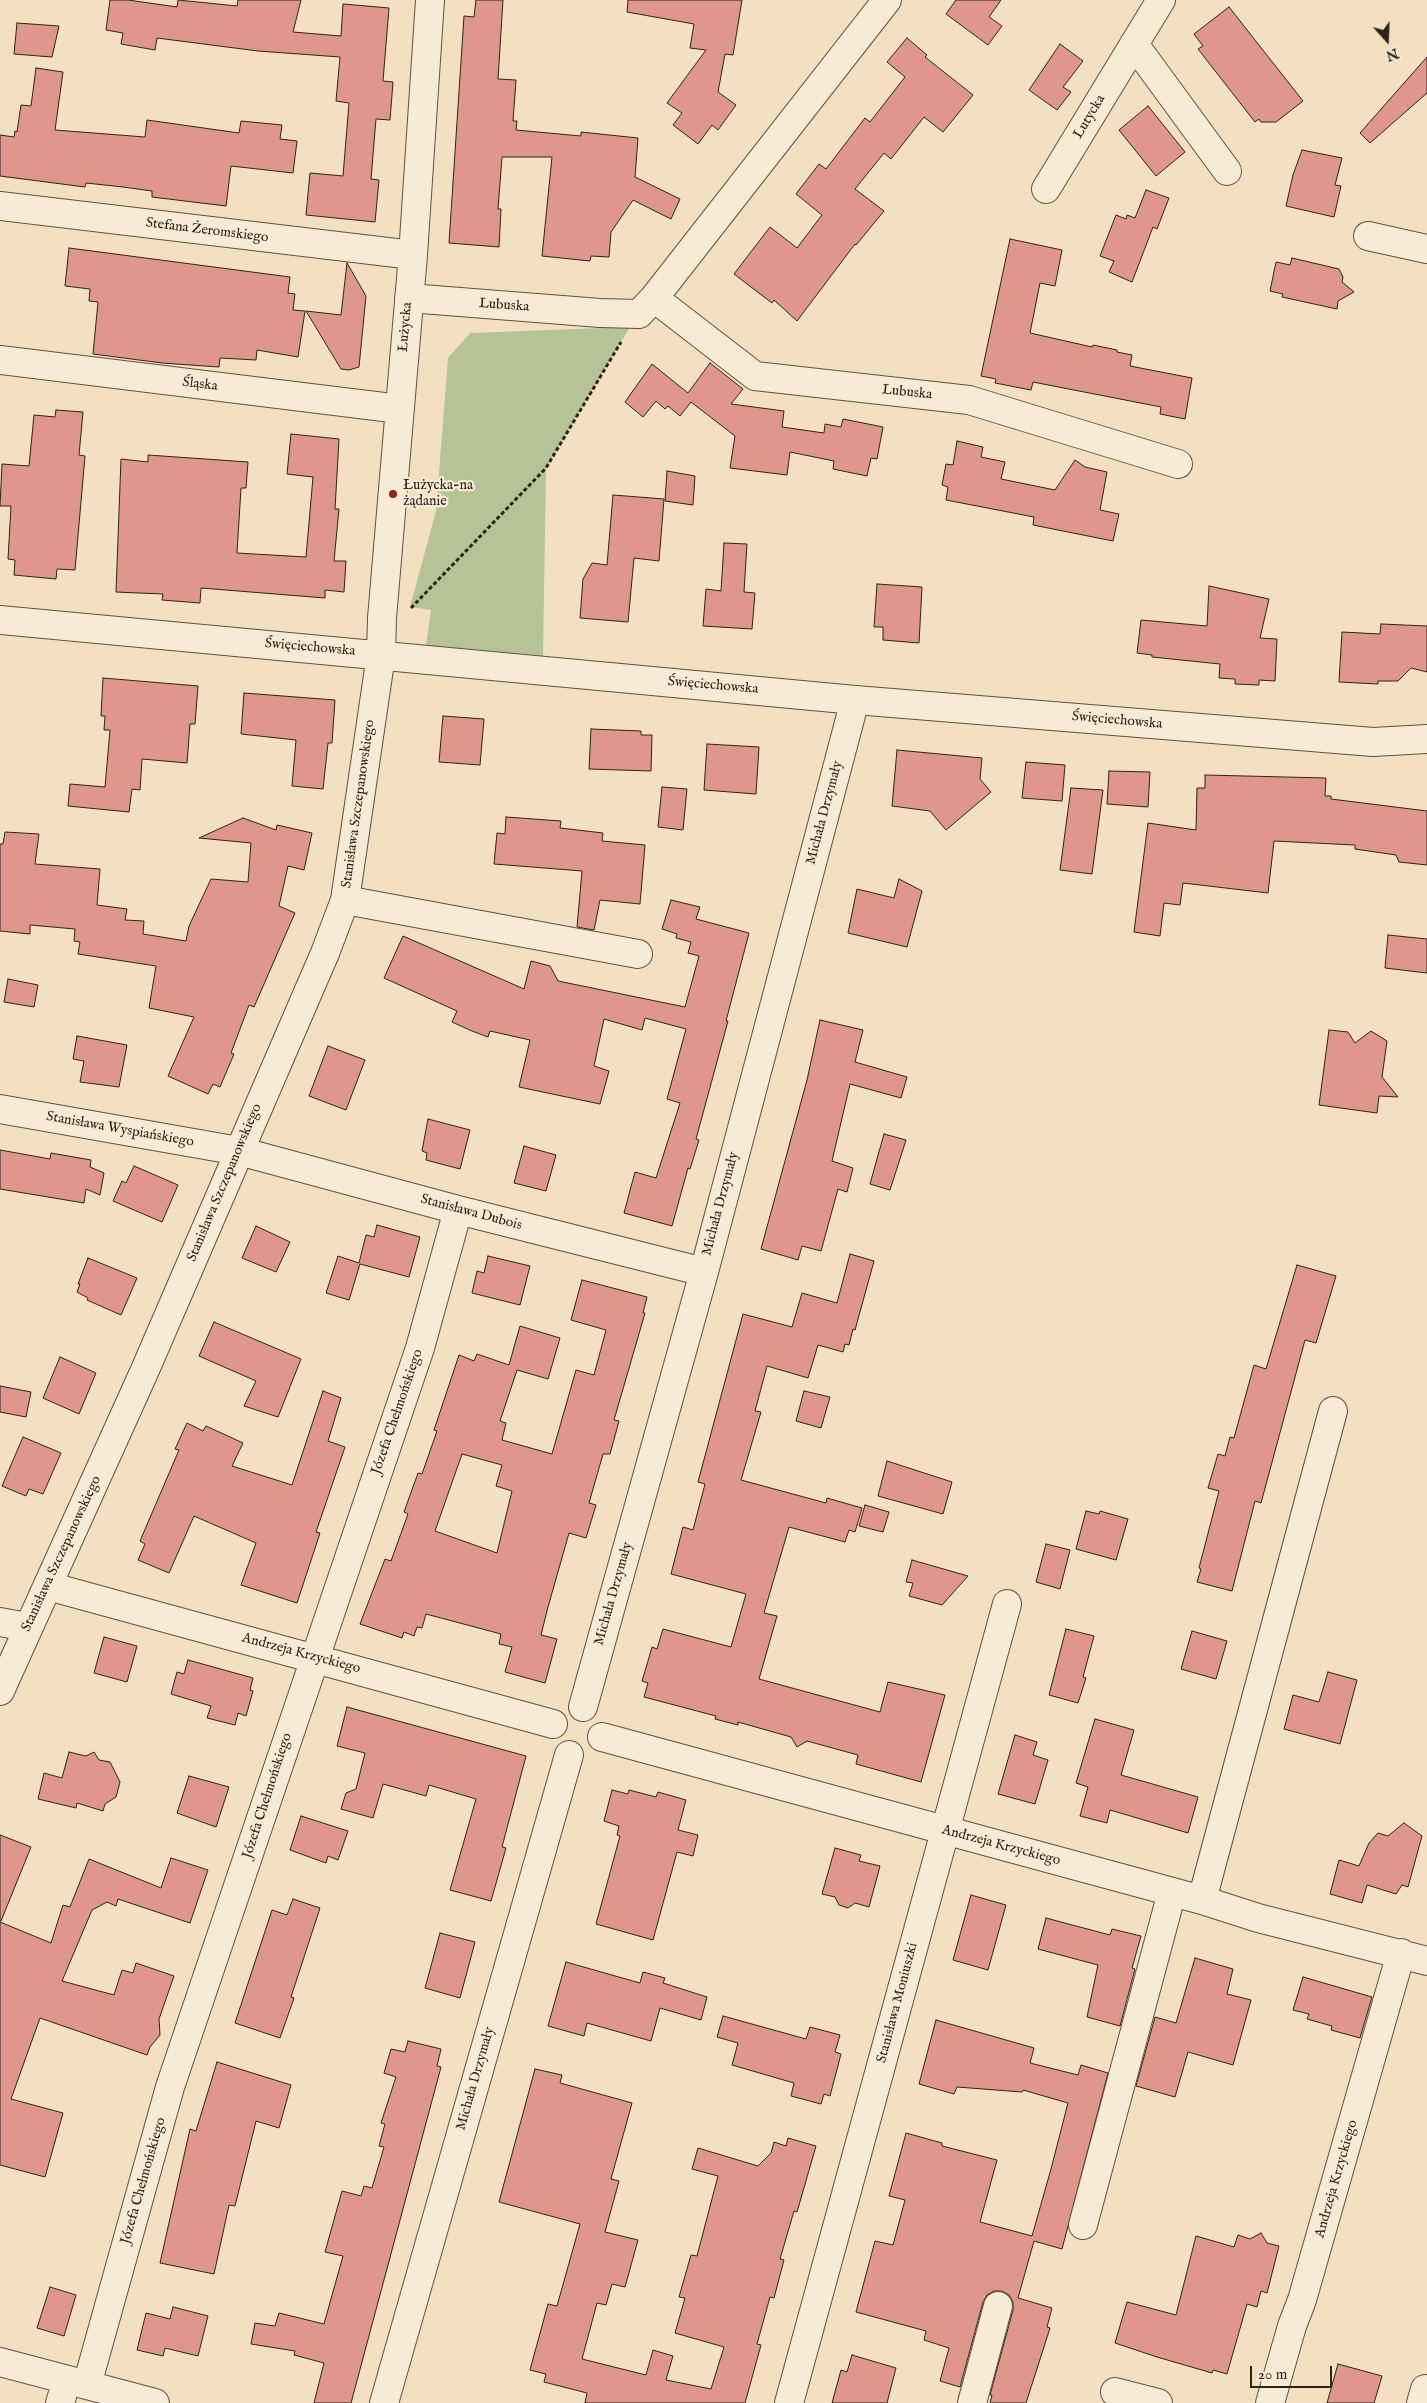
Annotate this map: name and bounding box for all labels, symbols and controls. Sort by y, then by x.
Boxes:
north arrow [1362,15,1412,65]
text: N [1383,44,1401,65]
street label: Lutycka [1070,92,1110,142]
street label: Stefana Żeromskiego [145,215,269,247]
street label: Lubuska [478,296,530,316]
street label: Łużycka [395,301,417,353]
street label: Śląska [181,374,219,396]
street label: Lubuska [881,382,933,404]
place label: Łużycka-na żądanie [403,478,473,511]
marker: Łużycka-na żądanie [387,488,399,500]
street label: Święciechowska [264,636,356,660]
street label: Święciechowska [667,674,759,698]
street label: Święciechowska [1071,709,1163,733]
street label: Stanisława Szczepanowskiego [339,719,379,889]
street label: Michała Drzymały [803,759,847,867]
street label: Stanisława Szczepanowskiego [184,1101,266,1265]
street label: Stanisława Wyspiańskiego [45,1109,195,1151]
street label: Michała Drzymały [699,1150,743,1258]
street label: Stanisława Dubois [418,1191,524,1235]
street label: Józefa Chełmońskiego [369,1347,427,1477]
street label: Stanisława Szczepanowskiego [18,1473,106,1635]
street label: Michała Drzymały [591,1540,637,1648]
street label: Andrzeja Krzyckiego [240,1630,362,1678]
street label: Józefa Chełmońskiego [240,1731,296,1861]
street label: Andrzeja Krzyckiego [940,1822,1062,1870]
street label: Stanisława Moniuszki [874,1941,922,2065]
street label: Michała Drzymały [453,2025,499,2133]
street label: Józefa Chełmońskiego [118,2116,170,2246]
street label: Andrzeja Krzyckiego [1312,2118,1362,2240]
scale bar [1252,2356,1334,2388]
text: 20 m [1258,2365,1287,2384]

